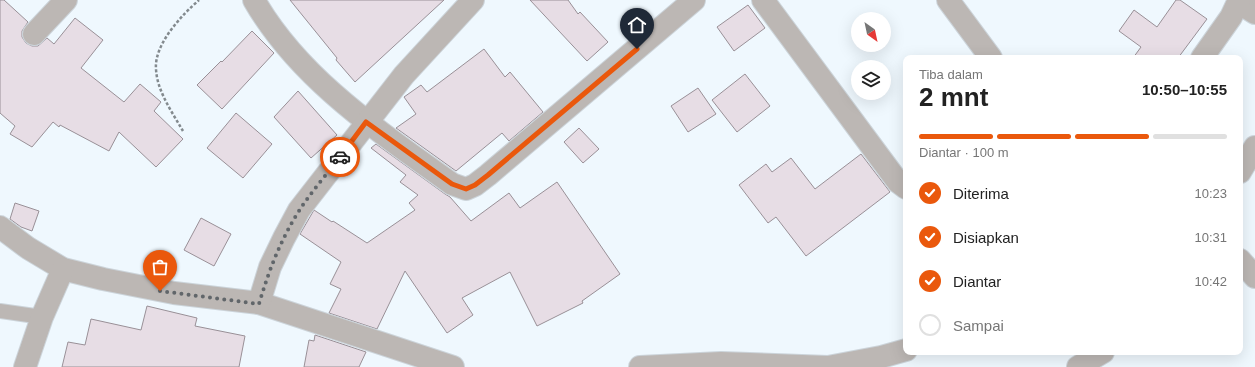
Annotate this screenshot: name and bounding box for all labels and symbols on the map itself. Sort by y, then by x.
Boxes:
pin [620,8,654,49]
north arrow [851,12,891,52]
courier [320,137,360,177]
pin [143,250,177,291]

